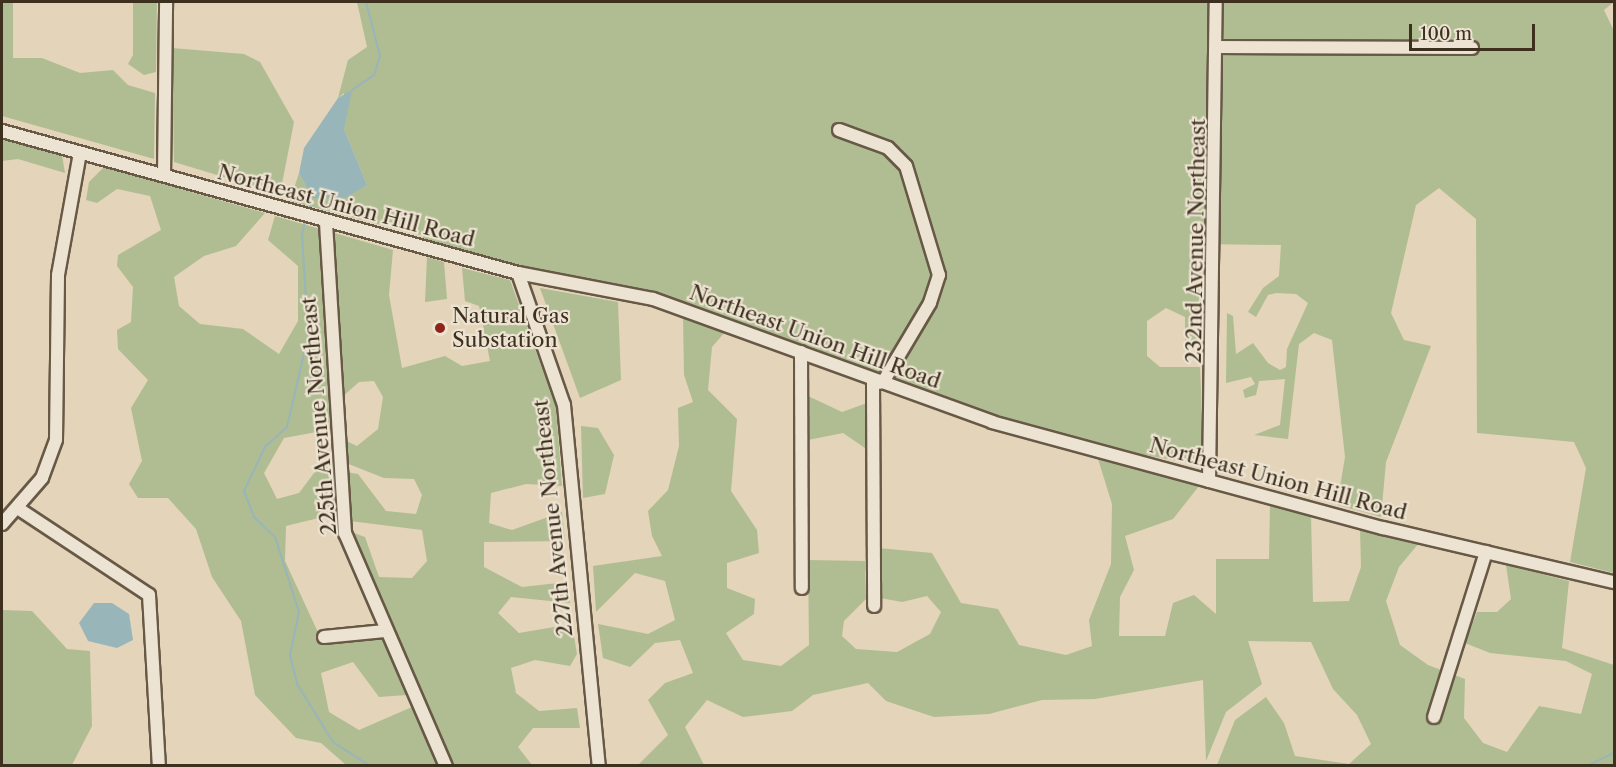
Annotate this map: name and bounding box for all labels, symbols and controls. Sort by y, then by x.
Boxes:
scale bar [1412,12,1538,50]
text: 100 m [1420,23,1472,45]
street label: 232nd Avenue Northeast [1181,118,1211,364]
street label: Northeast Union Hill Road [215,160,477,252]
street label: Northeast Union Hill Road [686,280,944,394]
street label: 225th Avenue Northeast [296,295,342,537]
place label: Natural Gas Substation [452,303,569,353]
marker: Natural Gas Substation [433,321,447,335]
street label: 227th Avenue Northeast [528,398,578,638]
street label: Northeast Union Hill Road [1147,433,1409,525]

